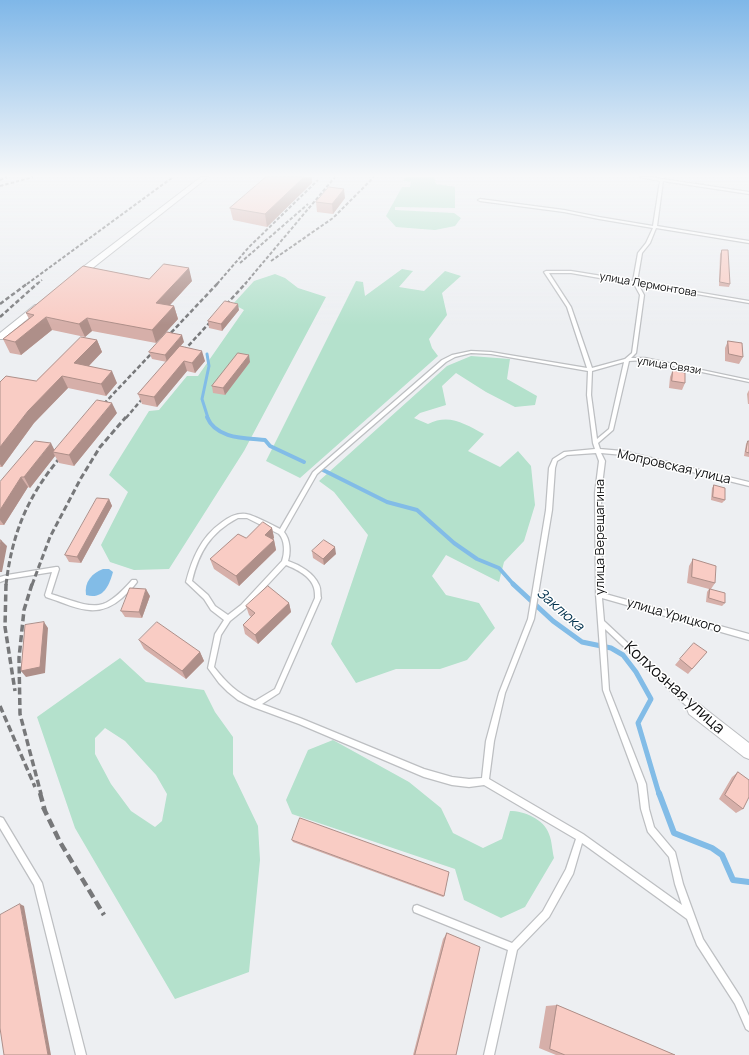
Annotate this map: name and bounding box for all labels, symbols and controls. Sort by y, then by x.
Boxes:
street label: улица Лермонтова [598,270,698,300]
street label: улица Связи [636,354,702,378]
street label: Мопровская улица [616,446,732,488]
street label: улица Верещагина [592,479,608,595]
water label: Заклюка [533,585,587,635]
street label: улица Урицкого [625,595,723,637]
street label: Колхозная улица [620,638,728,738]

